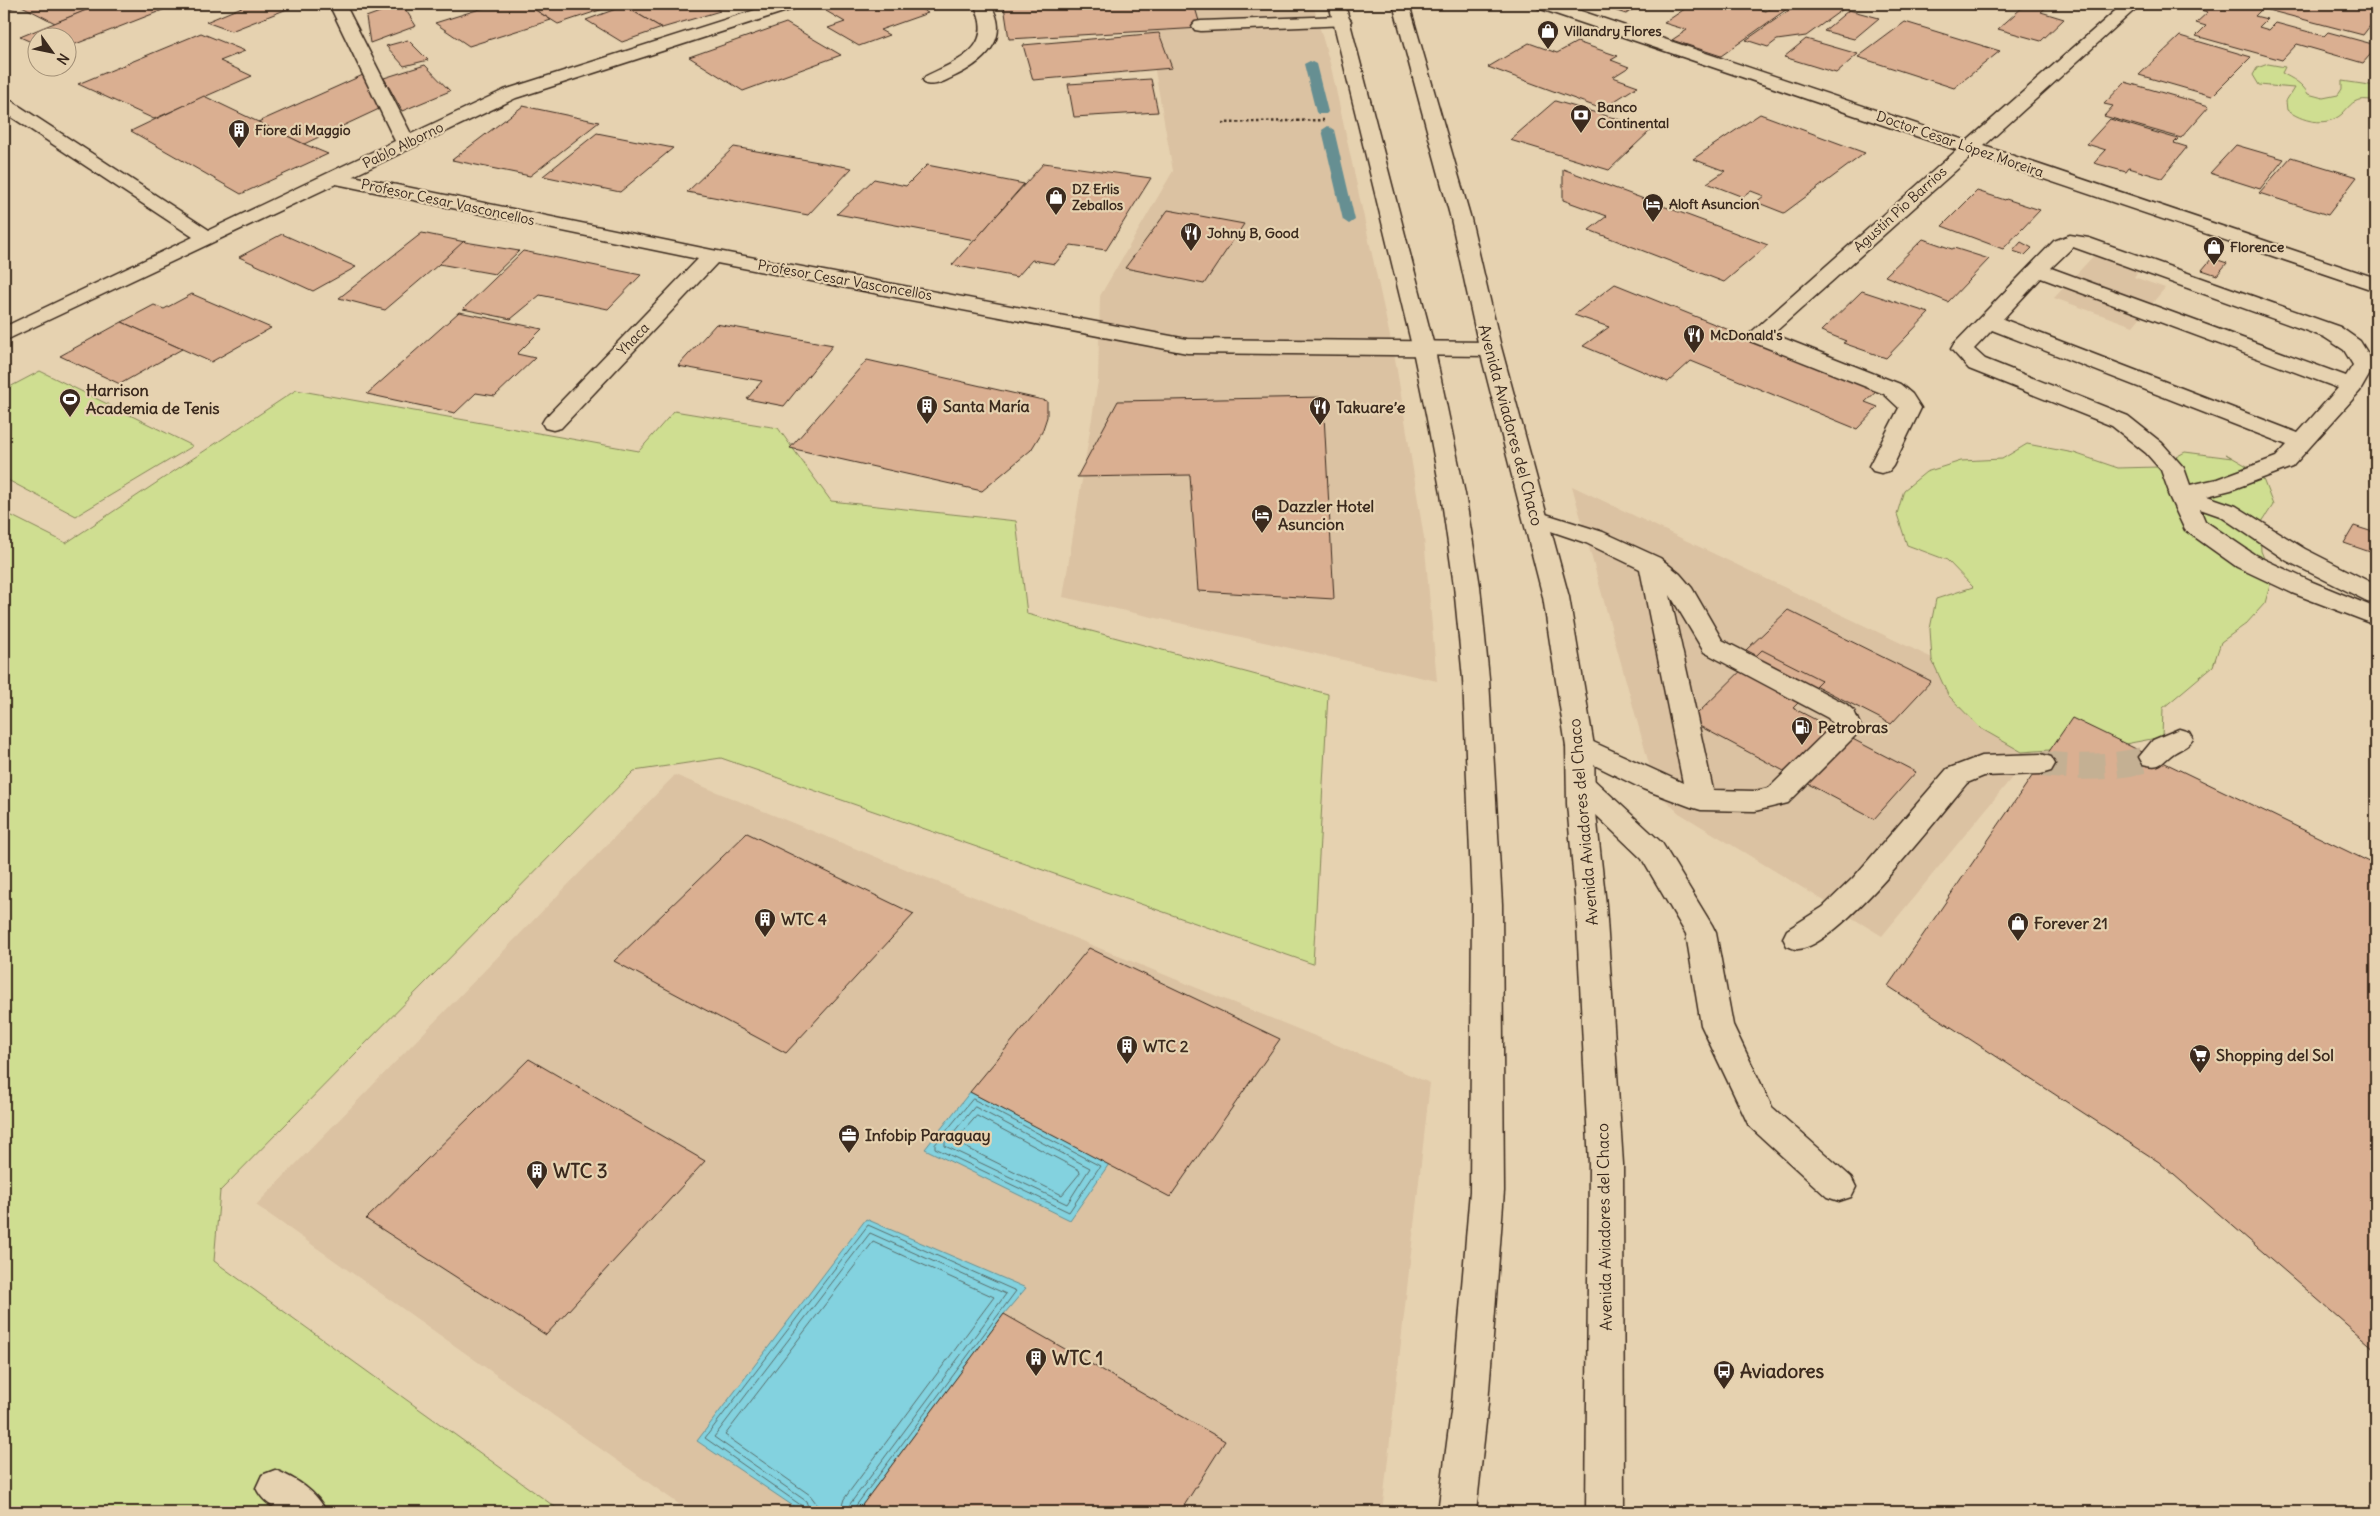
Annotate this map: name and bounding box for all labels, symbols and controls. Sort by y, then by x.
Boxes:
shop icon: Villandry Flores [1536,19,1560,50]
place label: Villandry Flores [1564,22,1662,40]
north arrow [28,28,78,78]
text: N [53,50,73,68]
place label: Banco Continental [1597,98,1669,132]
bank icon: Banco Continental [1569,103,1593,134]
street label: Doctor Cesar López Moreira [1874,107,2046,181]
building icon: Fiore di Maggio [227,118,251,149]
street label: Pablo Alborno [360,118,446,172]
place label: Fiore di Maggio [255,121,351,139]
street label: Agustín Pío Barrios [1850,162,1950,256]
street label: Profesor Cesar Vasconcellos [360,175,536,229]
place label: DZ Erlis Zeballos [1072,180,1124,214]
shop icon: DZ Erlis Zeballos [1044,185,1068,216]
hotel icon: Aloft Asuncion [1641,192,1665,223]
place label: Aloft Asuncion [1669,195,1759,213]
restaurant icon: Johny B, Good [1179,221,1203,252]
place label: Johny B, Good [1207,224,1300,242]
shop icon: Florence [2202,235,2226,266]
place label: Florence [2230,238,2285,256]
street label: Profesor Cesar Vasconcellos [756,256,934,304]
street label: Yhaca [613,319,653,359]
street label: Avenida Aviadores del Chaco [1474,322,1548,528]
restaurant icon: McDonald's [1682,323,1706,354]
place label: McDonald's [1710,326,1783,344]
place label: Harrison Academia de Tenis [86,380,220,418]
sports icon: Harrison Academia de Tenis [58,387,82,418]
building icon: Santa María [915,394,939,425]
restaurant icon: Takuare’e [1308,395,1332,426]
place label: Santa María [943,396,1030,416]
place label: Takuare’e [1336,397,1406,417]
place label: Dazzler Hotel Asuncion [1278,496,1374,534]
hotel icon: Dazzler Hotel Asuncion [1250,503,1274,534]
fuel station icon: Petrobras [1790,715,1814,746]
place label: Petrobras [1818,717,1888,737]
street label: Avenida Aviadores del Chaco [1564,718,1602,926]
building icon: WTC 4 [753,907,777,938]
place label: WTC 4 [781,909,827,929]
shop icon: Forever 21 [2006,911,2030,942]
place label: Forever 21 [2034,913,2108,933]
building icon: WTC 2 [1115,1034,1139,1065]
place label: WTC 2 [1143,1036,1189,1056]
supermarket icon: Shopping del Sol [2188,1043,2212,1074]
place label: Shopping del Sol [2216,1045,2334,1066]
office icon: Infobip Paraguay [837,1123,861,1154]
street label: Avenida Aviadores del Chaco [1592,1123,1616,1331]
place label: Infobip Paraguay [865,1125,991,1146]
building icon: WTC 3 [525,1159,549,1190]
place label: WTC 3 [553,1159,607,1183]
building icon: WTC 1 [1024,1346,1048,1377]
place label: WTC 1 [1052,1346,1103,1370]
bus stop icon: Aviadores [1712,1359,1736,1390]
place label: Aviadores [1740,1359,1825,1383]

